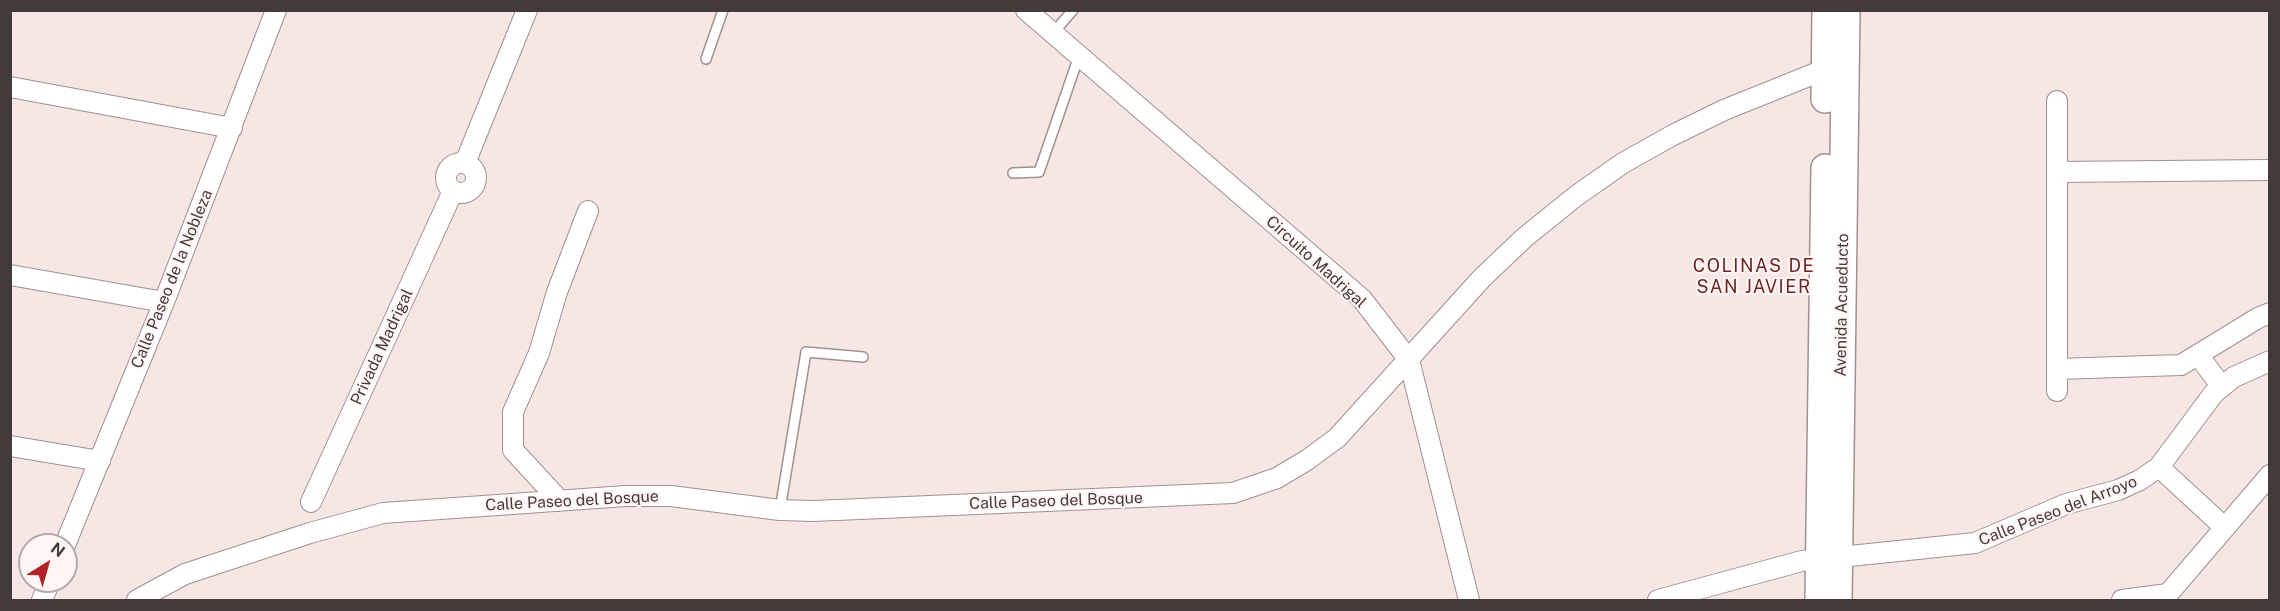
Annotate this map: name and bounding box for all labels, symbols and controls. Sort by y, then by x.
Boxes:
street label: Calle Paseo de la Nobleza [127,187,217,371]
street label: Circuito Madrigal [1262,212,1370,312]
street label: Avenida Acueducto [1831,233,1853,377]
district label: COLINAS DE SAN JAVIER [1693,255,1815,298]
street label: Privada Madrigal [347,286,417,408]
street label: Calle Paseo del Arroyo [1976,472,2140,550]
street label: Calle Paseo del Bosque [485,487,659,515]
street label: Calle Paseo del Bosque [969,488,1143,514]
north arrow [18,533,78,593]
text: N [47,538,69,561]

